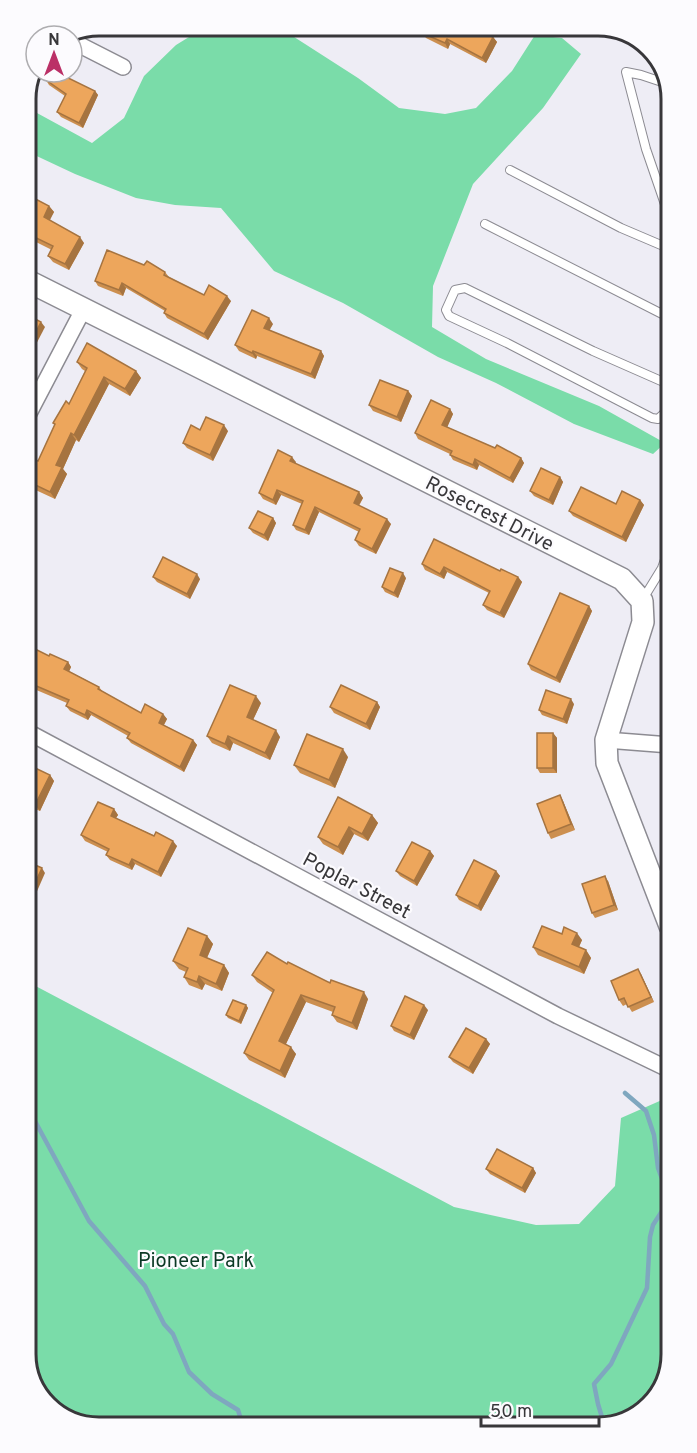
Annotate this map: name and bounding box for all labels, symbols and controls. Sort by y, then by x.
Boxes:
north arrow [24,24,84,84]
text: N [48,31,60,51]
street label: Rosecrest Drive [420,471,558,558]
street label: Poplar Street [298,847,415,926]
park label: Pioneer Park [138,1249,254,1275]
scale bar [481,1390,600,1428]
text: 50 m [490,1401,532,1424]

